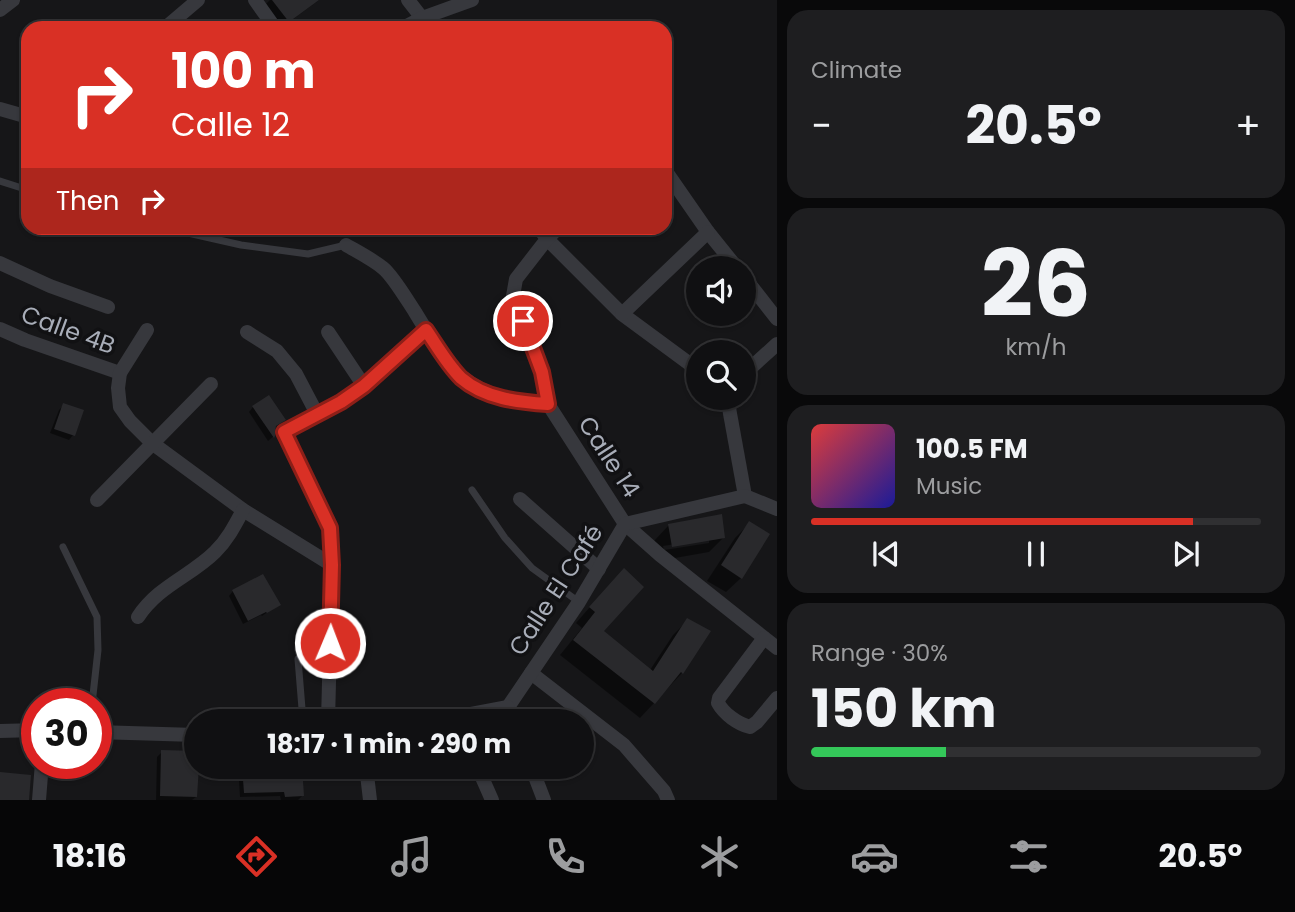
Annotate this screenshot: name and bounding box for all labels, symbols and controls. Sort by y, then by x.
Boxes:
text: 100 m [171,37,316,105]
icon: right [56,49,147,140]
text: Climate [811,54,902,86]
text: 20.5° [965,89,1102,162]
text: − [811,99,832,152]
text: + [1235,99,1261,152]
text: Calle 12 [171,102,290,147]
icon: right [133,182,171,220]
text: Then [56,183,119,219]
text: 26 [981,220,1091,348]
map controls [686,256,756,410]
button: sound [686,256,756,326]
pin [493,291,553,351]
street label: Calle 4B [17,297,120,362]
icon: arrive [504,302,542,340]
text: km/h [1005,331,1067,363]
button: search [686,340,756,410]
street label: Calle 14 [571,410,648,504]
text: 100.5 FM [916,431,1028,467]
text: Music [916,470,982,502]
street label: Calle El Café [501,518,610,662]
icon: previous [867,535,905,573]
icon: pause [1017,535,1055,573]
icon: next [1167,535,1205,573]
position arrow [293,606,367,680]
text: Range · 30% [811,637,948,669]
text: 150 km [811,672,996,745]
speed limit sign: 30 [21,688,112,779]
text: 18:17 · 1 min · 290 m [267,726,511,762]
icon: directions [232,832,281,881]
icon: music [387,832,436,881]
icon: phone [541,832,590,881]
icon: climate [695,832,744,881]
icon: car [850,832,899,881]
icon: filters [1004,832,1053,881]
text: 18:16 [53,833,127,878]
text: 20.5° [1158,833,1242,878]

